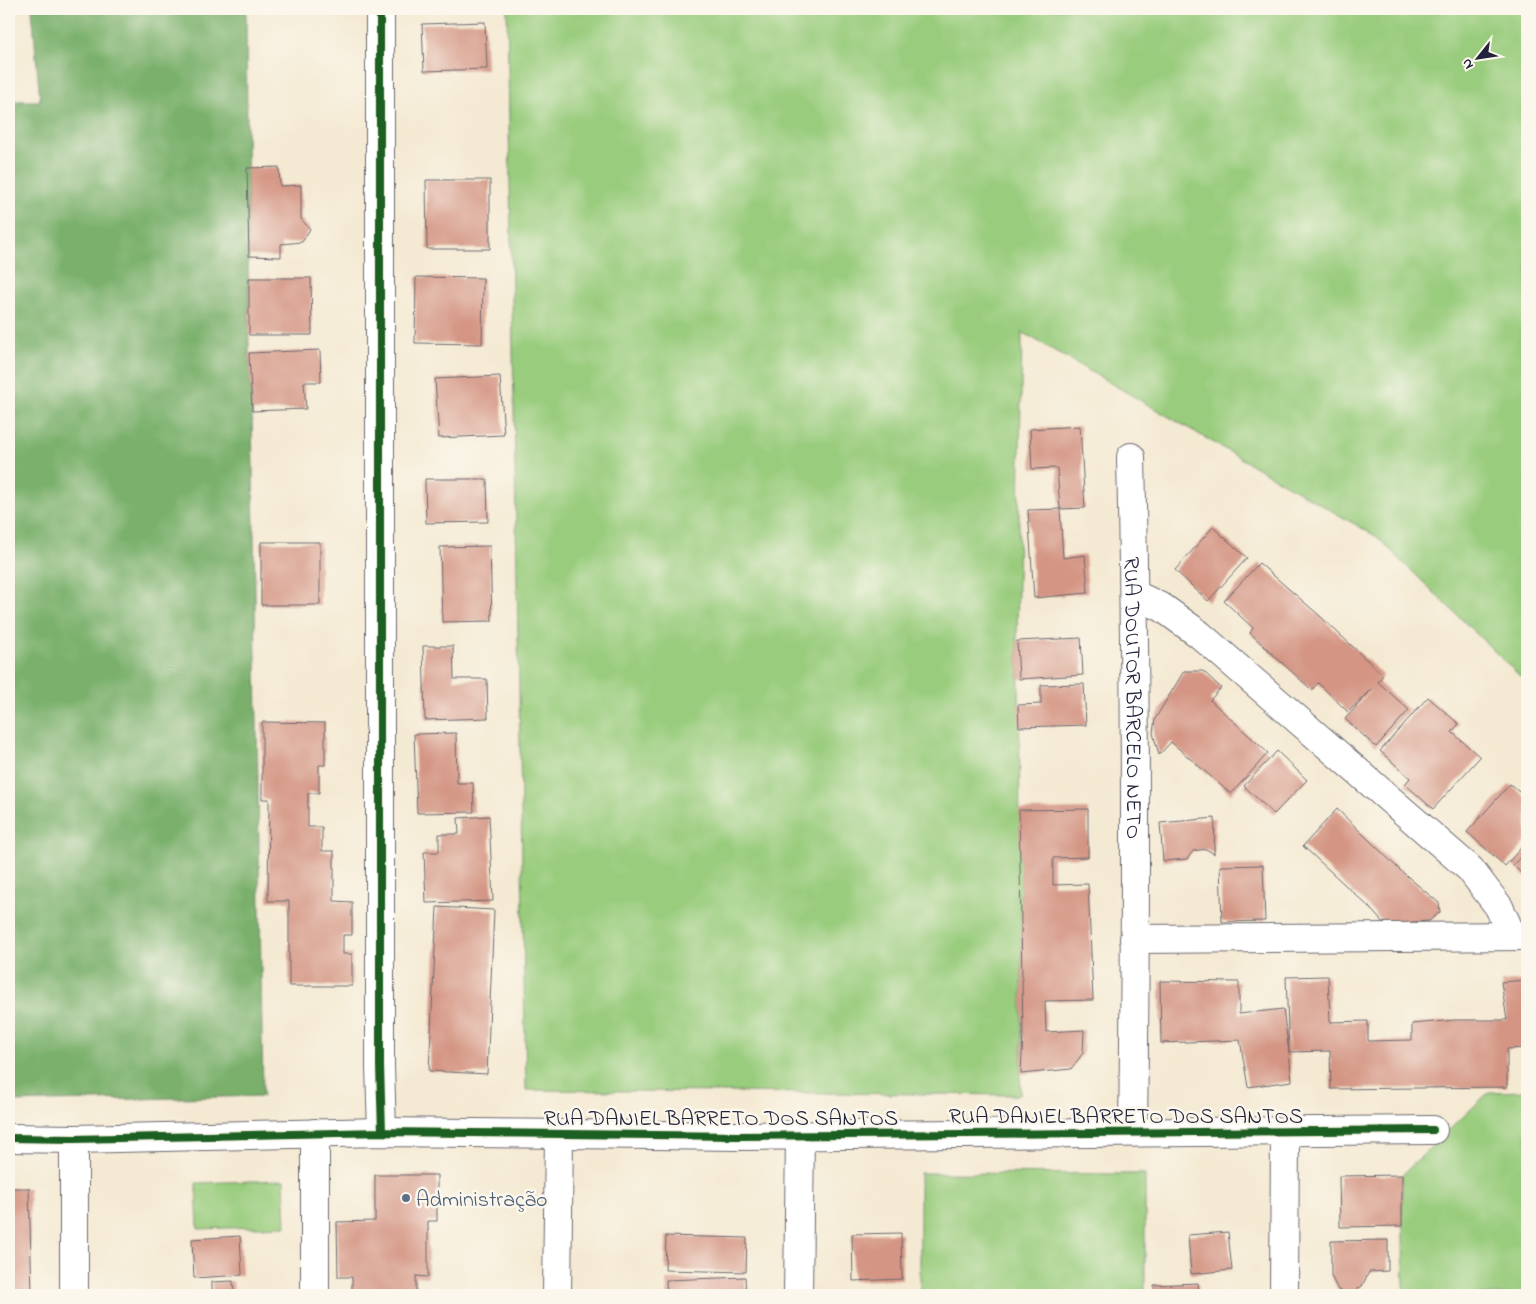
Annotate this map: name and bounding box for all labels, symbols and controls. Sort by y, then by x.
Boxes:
north arrow [1454,32,1504,82]
text: N [1457,54,1479,73]
street label: RUA DOUTOR BARCELO NETO [1114,556,1148,839]
street label: RUA DANIEL BARRETO DOS SANTOS [949,1102,1303,1134]
street label: RUA DANIEL BARRETO DOS SANTOS [544,1104,898,1136]
place label: Administração [416,1185,547,1217]
marker: Administração [400,1192,412,1204]

